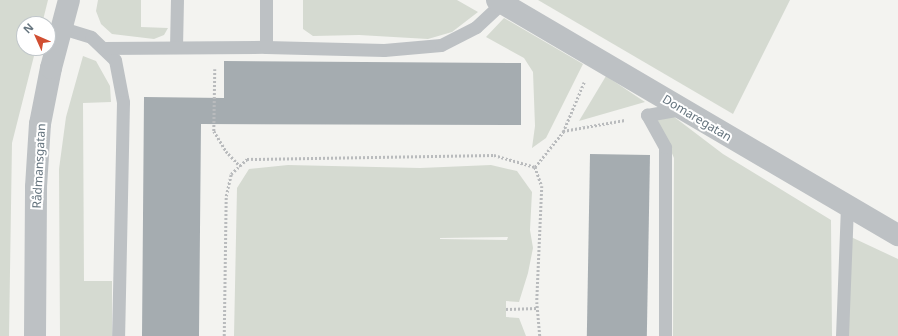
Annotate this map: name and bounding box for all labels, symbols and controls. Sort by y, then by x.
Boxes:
north arrow [16,16,56,56]
text: N [19,19,36,36]
street label: Domaregatan [660,92,734,144]
street label: Rådmansgatan [30,123,48,209]

